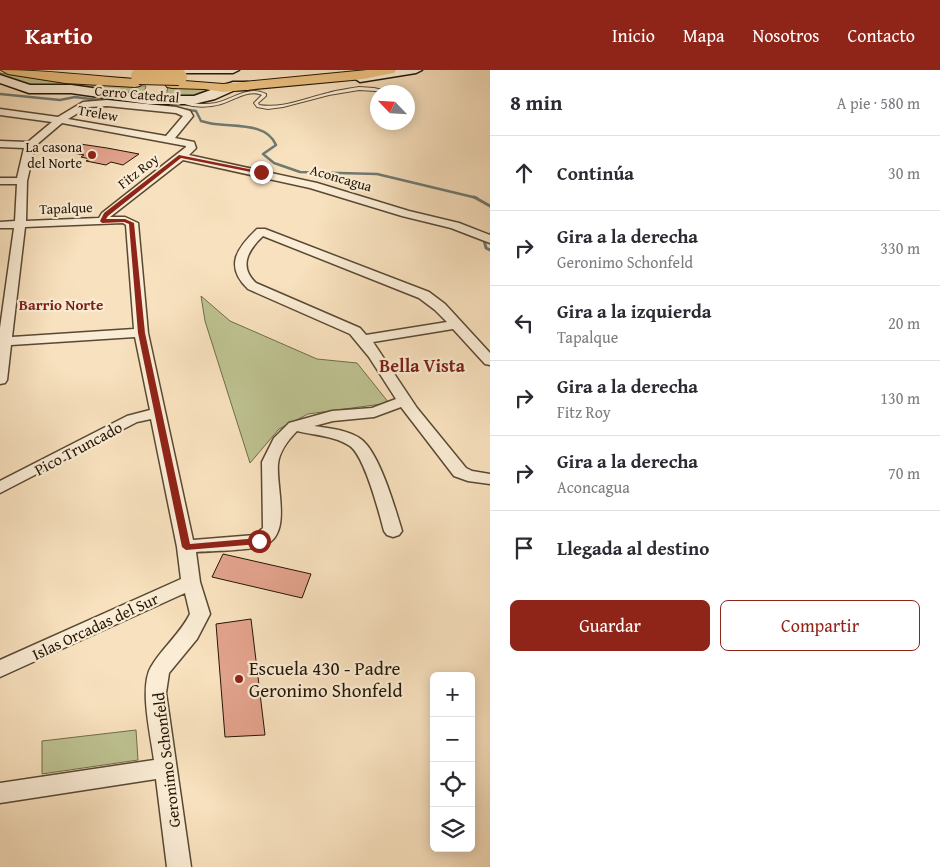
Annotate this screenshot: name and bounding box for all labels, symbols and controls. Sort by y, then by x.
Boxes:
text: Kartio [25,18,93,53]
text: Inicio [612,22,655,49]
text: Mapa [683,22,724,49]
text: Nosotros [752,22,820,49]
text: Contacto [848,22,915,49]
street label: Cerro Catedral [94,80,180,108]
north arrow [370,85,415,130]
text: 8 min [510,87,562,118]
text: A pie · 580 m [837,91,920,115]
street label: Trelew [76,100,120,126]
place label: La casona del Norte [25,137,82,173]
marker: La casona del Norte [86,149,98,161]
street label: Fitz Roy [113,149,163,193]
icon: ahead [510,159,538,187]
text: Continúa [557,159,634,187]
street label: Aconcagua [308,160,375,196]
route end [250,161,273,184]
text: 30 m [888,161,920,185]
street label: Tapalque [39,197,94,219]
text: Gira a la derecha [557,222,698,250]
icon: right [510,234,538,262]
text: 330 m [880,236,920,260]
text: Geronimo Schonfeld [557,250,693,274]
district label: Barrio Norte [19,294,103,315]
text: Gira a la izquierda [557,297,712,325]
icon: left [510,309,538,337]
text: 20 m [888,311,920,335]
text: Tapalque [557,325,618,349]
district label: Bella Vista [379,352,466,379]
text: Gira a la derecha [557,372,698,400]
icon: right [510,384,538,412]
text: 130 m [880,386,920,410]
text: Fitz Roy [557,400,611,424]
street label: Pico Truncado [30,415,126,481]
text: Gira a la derecha [557,447,698,475]
icon: right [510,459,538,487]
text: 70 m [888,461,920,485]
text: Aconcagua [557,475,630,499]
route start [248,530,271,553]
icon: arrive [510,534,538,562]
text: Llegada al destino [557,534,709,562]
street label: Islas Orcadas del Sur [28,586,163,666]
button: Guardar [510,600,710,651]
button: Compartir [720,600,920,651]
place label: Escuela 430 - Padre Geronimo Shonfeld [249,654,403,704]
map controls [430,672,475,852]
button: + [430,672,475,717]
marker: Escuela 430 - Padre Geronimo Shonfeld [233,673,245,685]
street label: Geronimo Schonfeld [146,691,186,829]
button: − [430,717,475,762]
button: locate [430,762,475,807]
button: layers [430,807,475,852]

